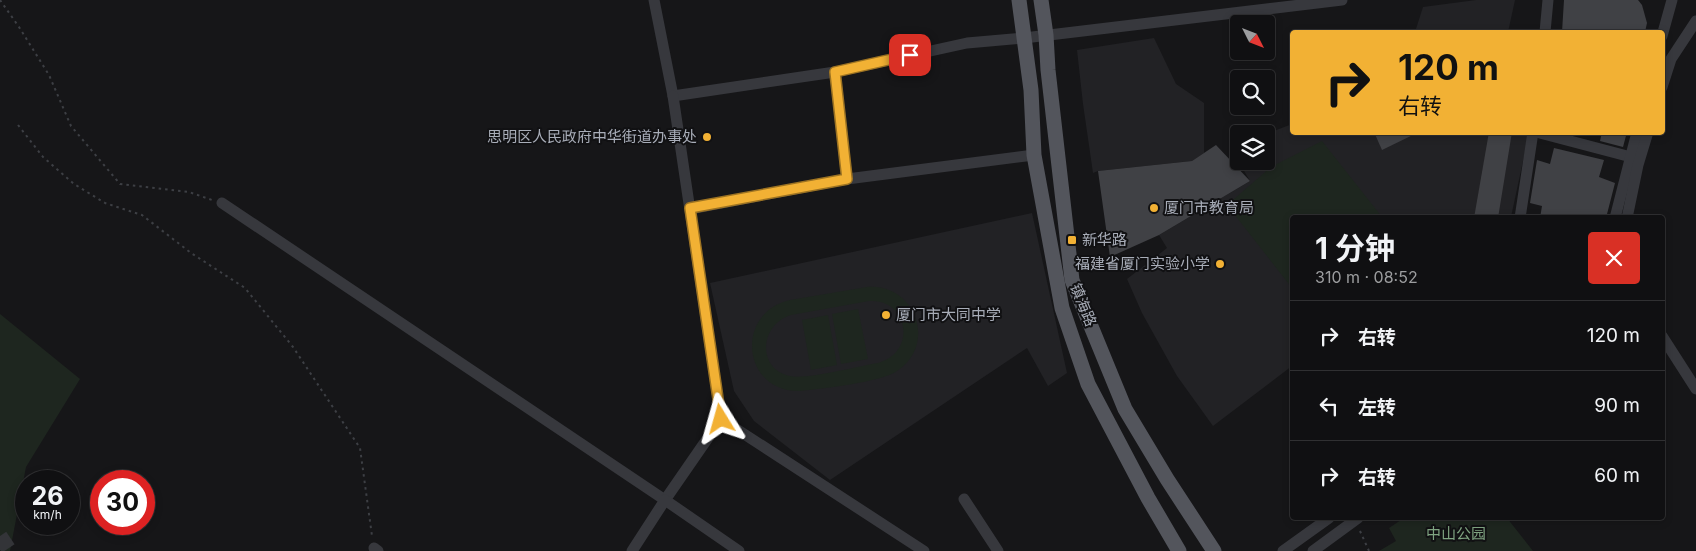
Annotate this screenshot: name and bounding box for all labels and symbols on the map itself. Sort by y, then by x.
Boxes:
north arrow [1230,15,1275,60]
pin [889,34,931,76]
place label: 思明区人民政府中华街道办事处 [487,127,697,146]
marker: 思明区人民政府中华街道办事处 [701,131,713,143]
place label: 厦门市教育局 [1164,198,1254,217]
marker: 厦门市教育局 [1148,202,1160,214]
place label: 新华路 [1082,230,1127,249]
marker: 新华路 [1066,234,1078,246]
place label: 福建省厦门实验小学 [1075,254,1210,273]
marker: 福建省厦门实验小学 [1214,258,1226,270]
street label: 镇海路 [1066,280,1101,329]
place label: 厦门市大同中学 [896,305,1001,324]
marker: 厦门市大同中学 [880,309,892,321]
position arrow [694,392,746,444]
speed limit sign: 30 [90,470,155,535]
park label: 中山公园 [1426,524,1486,543]

